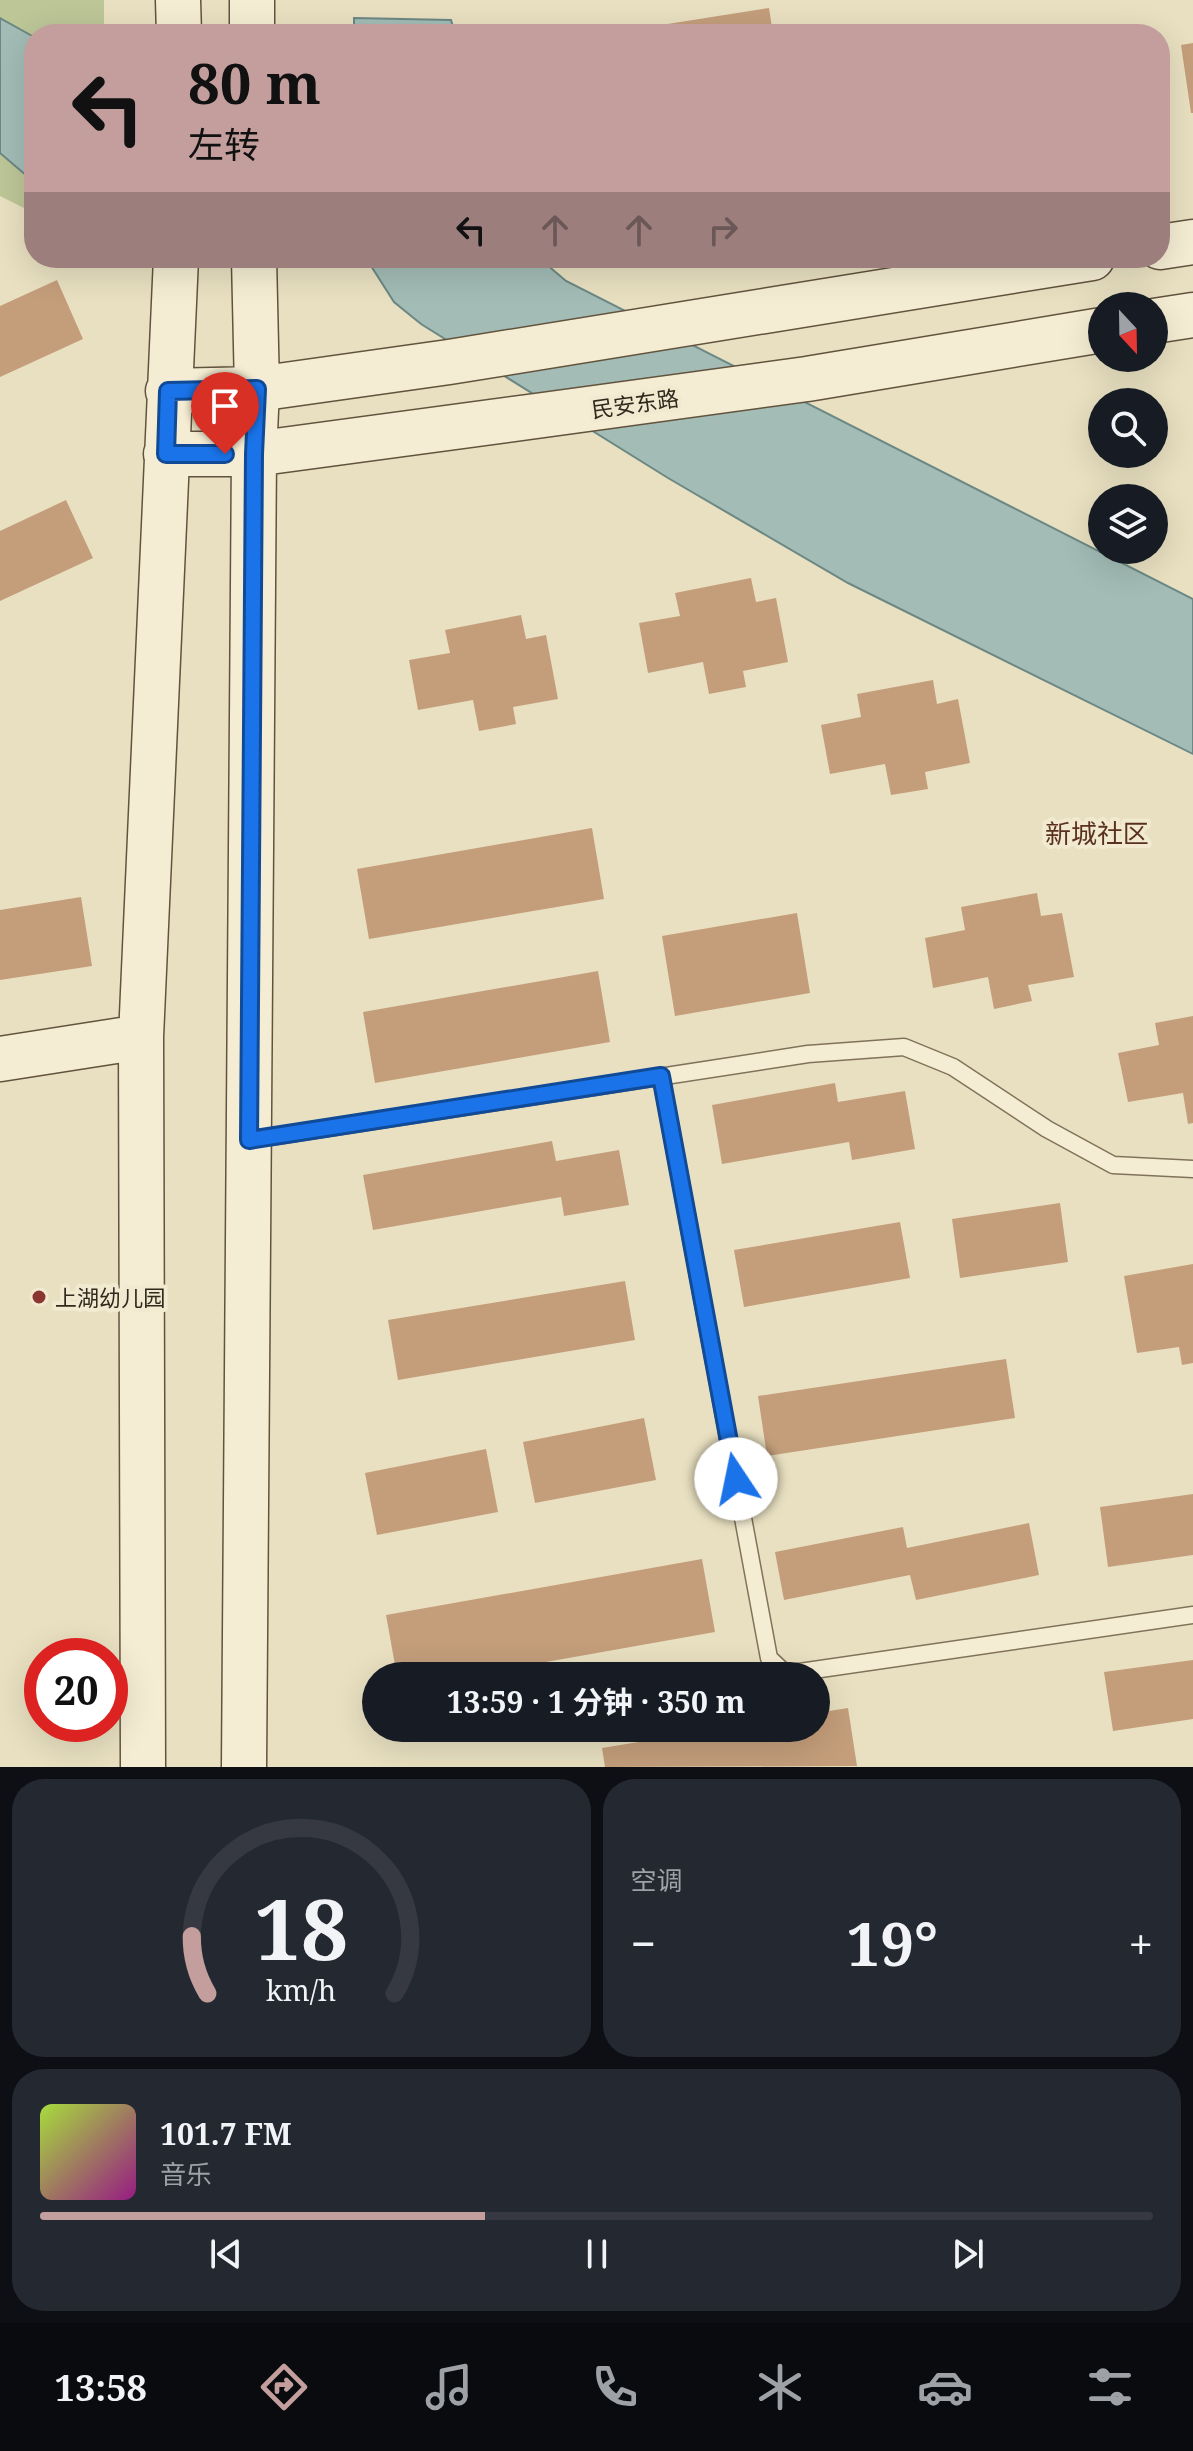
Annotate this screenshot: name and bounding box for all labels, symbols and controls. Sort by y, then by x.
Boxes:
text: 80 m [188,44,321,120]
icon: left [56,56,160,160]
text: 左转 [188,120,260,169]
icon: left [449,208,493,252]
icon: ahead [533,208,577,252]
icon: ahead [617,208,661,252]
icon: right [701,208,745,252]
north arrow [1088,292,1168,372]
map controls [1088,292,1168,564]
pin [191,372,259,454]
street label: 民安东路 [589,382,681,424]
icon: arrive [203,384,247,428]
button: search [1088,388,1168,468]
button: layers [1088,484,1168,564]
district label: 新城社区 [1045,815,1149,851]
place label: 上湖幼儿园 [55,1282,165,1312]
marker: 上湖幼儿园 [30,1288,48,1306]
position arrow [694,1437,778,1521]
speed limit sign: 20 [24,1638,128,1742]
text: 13:59 · 1 分钟 · 350 m [447,1681,745,1722]
text: 空调 [631,1862,683,1898]
text: 18 [254,1871,348,1984]
text: 19° [846,1902,938,1984]
text: − [631,1913,656,1973]
text: + [1128,1913,1153,1973]
text: km/h [266,1970,336,2009]
text: 101.7 FM [160,2113,292,2154]
text: 音乐 [160,2156,212,2192]
icon: previous [204,2232,248,2276]
icon: pause [575,2232,619,2276]
icon: next [946,2232,990,2276]
icon: directions [256,2359,312,2415]
icon: music [421,2359,477,2415]
icon: phone [587,2359,643,2415]
icon: climate [752,2359,808,2415]
icon: car [917,2359,973,2415]
icon: filters [1082,2359,1138,2415]
text: 13:58 [55,2363,147,2412]

